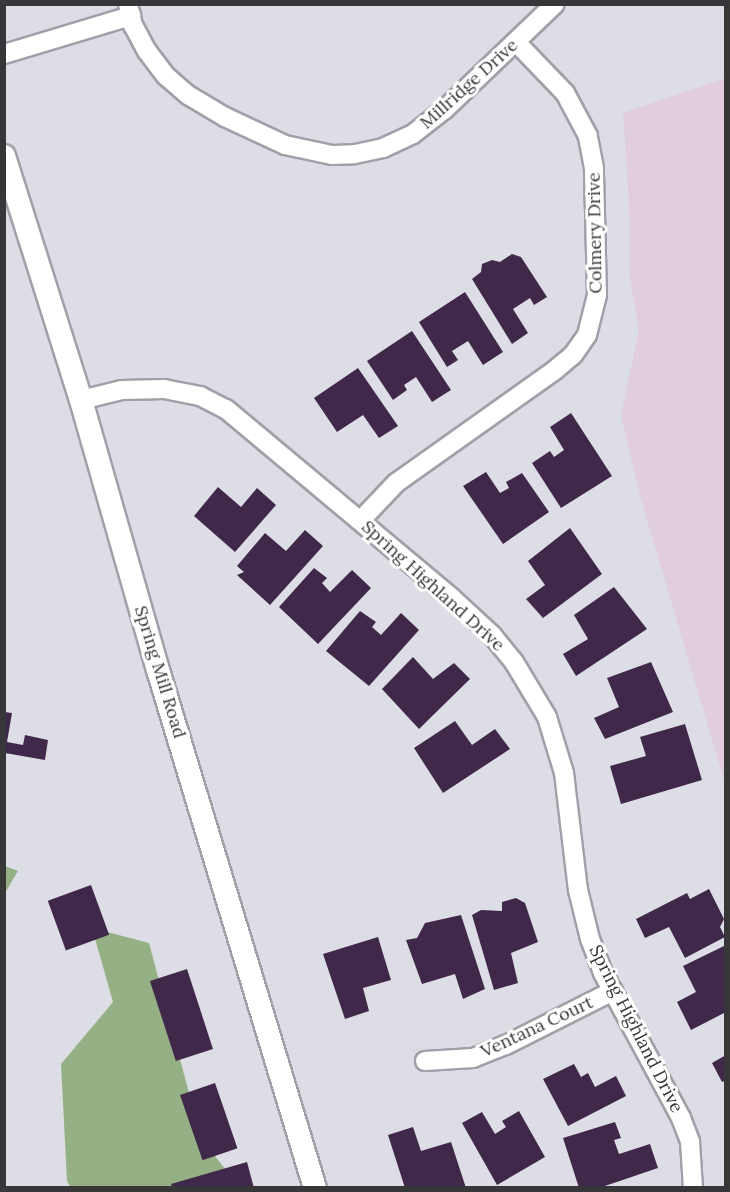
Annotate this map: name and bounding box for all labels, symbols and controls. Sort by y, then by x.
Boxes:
street label: Millridge Drive [416,34,522,134]
street label: Colmery Drive [583,172,607,294]
street label: Spring Highland Drive [357,516,509,656]
street label: Spring Mill Road [130,603,190,741]
street label: Spring Highland Drive [584,942,688,1116]
street label: Ventana Court [477,992,597,1062]

